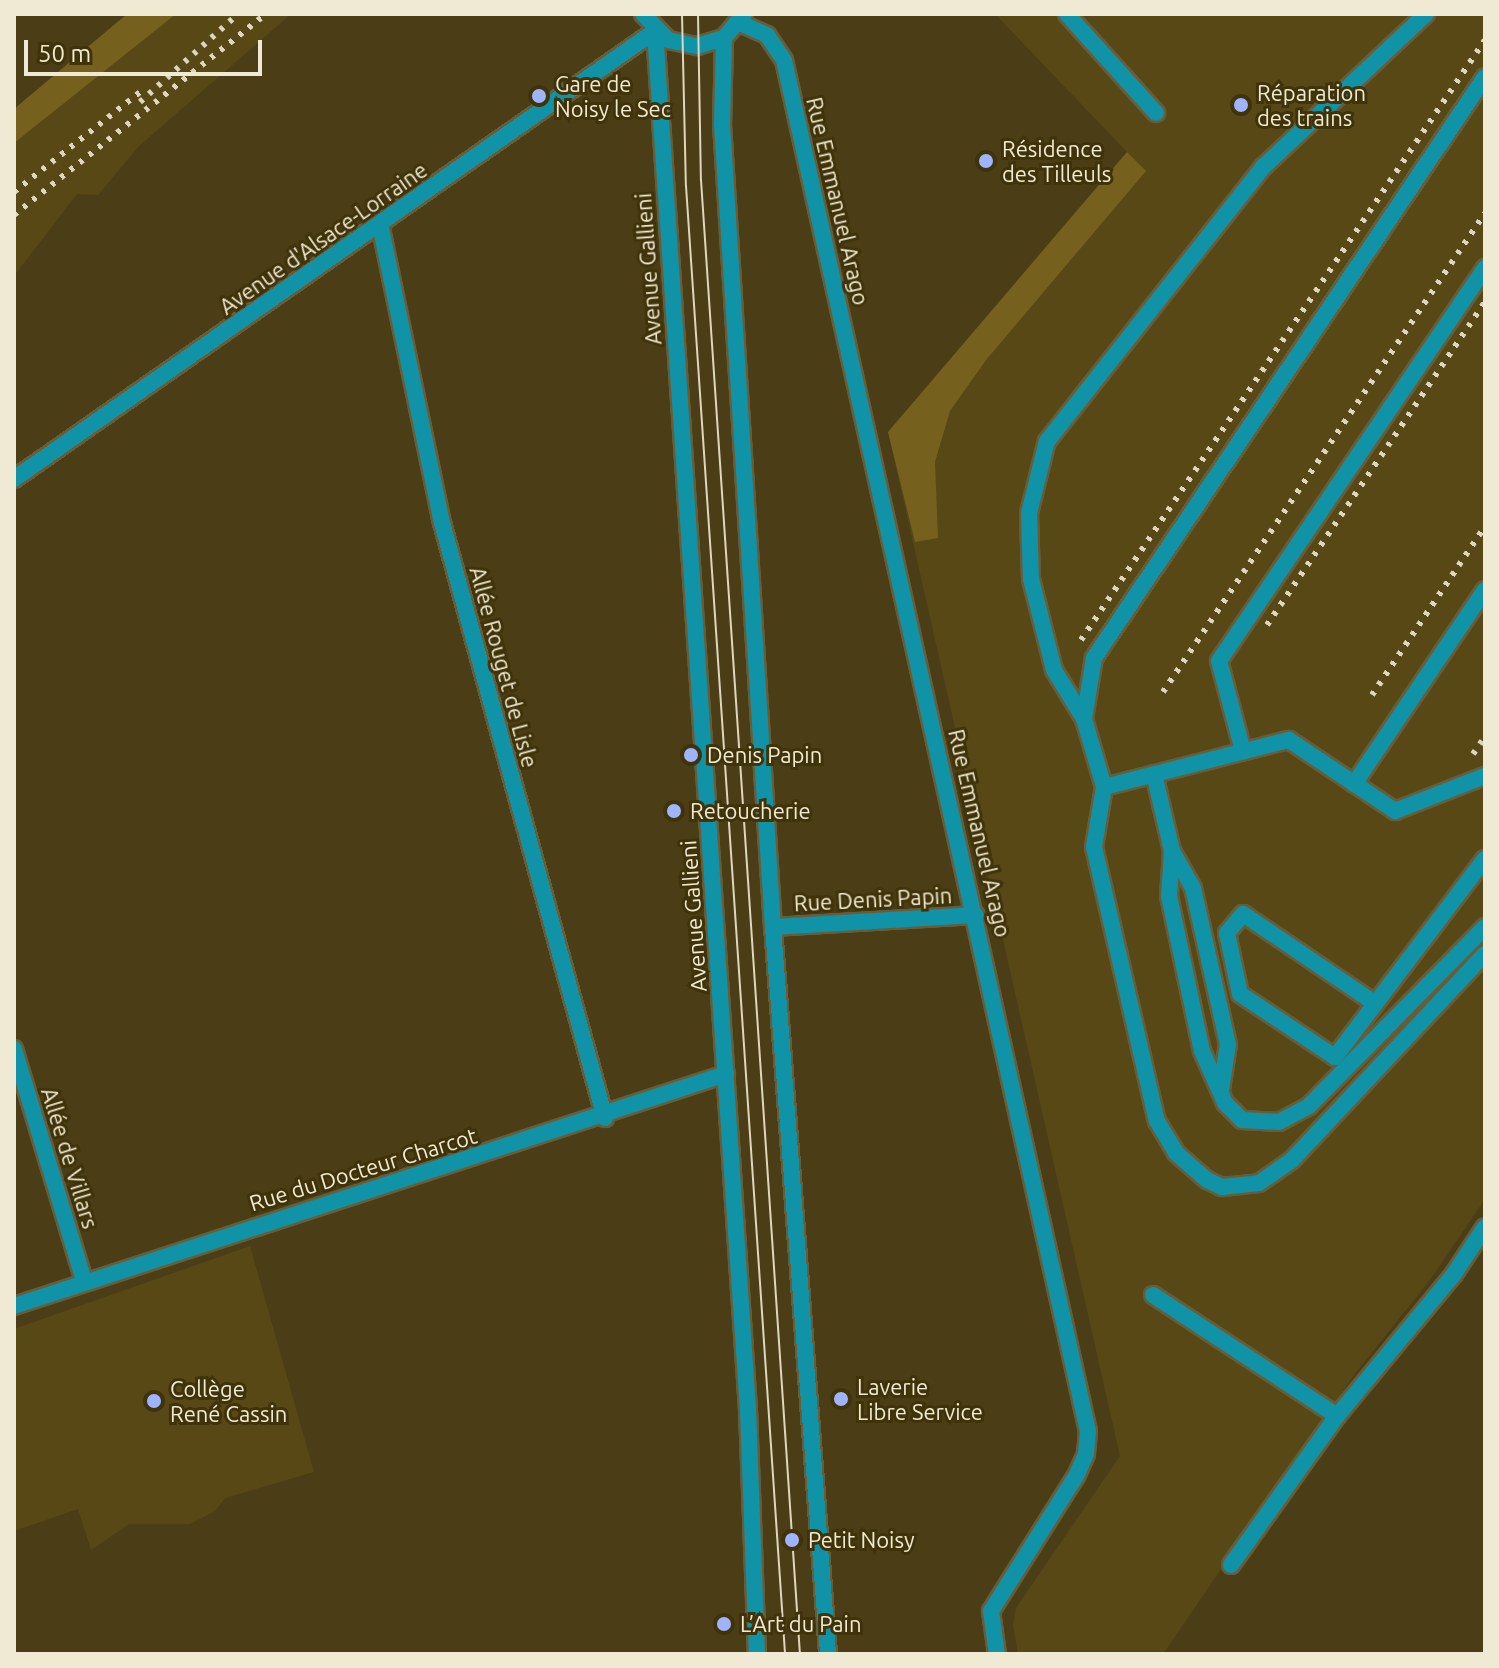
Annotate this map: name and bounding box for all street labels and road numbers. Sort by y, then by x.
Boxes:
street label: Rue Emmanuel Arago [801,94,875,308]
street label: Avenue d'Alsace-Lorraine [214,156,432,320]
street label: Avenue Gallieni [630,192,666,346]
street label: Allée Rouget de Lisle [464,564,544,770]
street label: Rue Emmanuel Arago [943,726,1017,940]
street label: Avenue Gallieni [675,839,711,993]
street label: Rue Denis Papin [793,882,953,916]
street label: Allée de Villars [36,1084,104,1232]
street label: Rue du Docteur Charcot [246,1122,480,1216]

